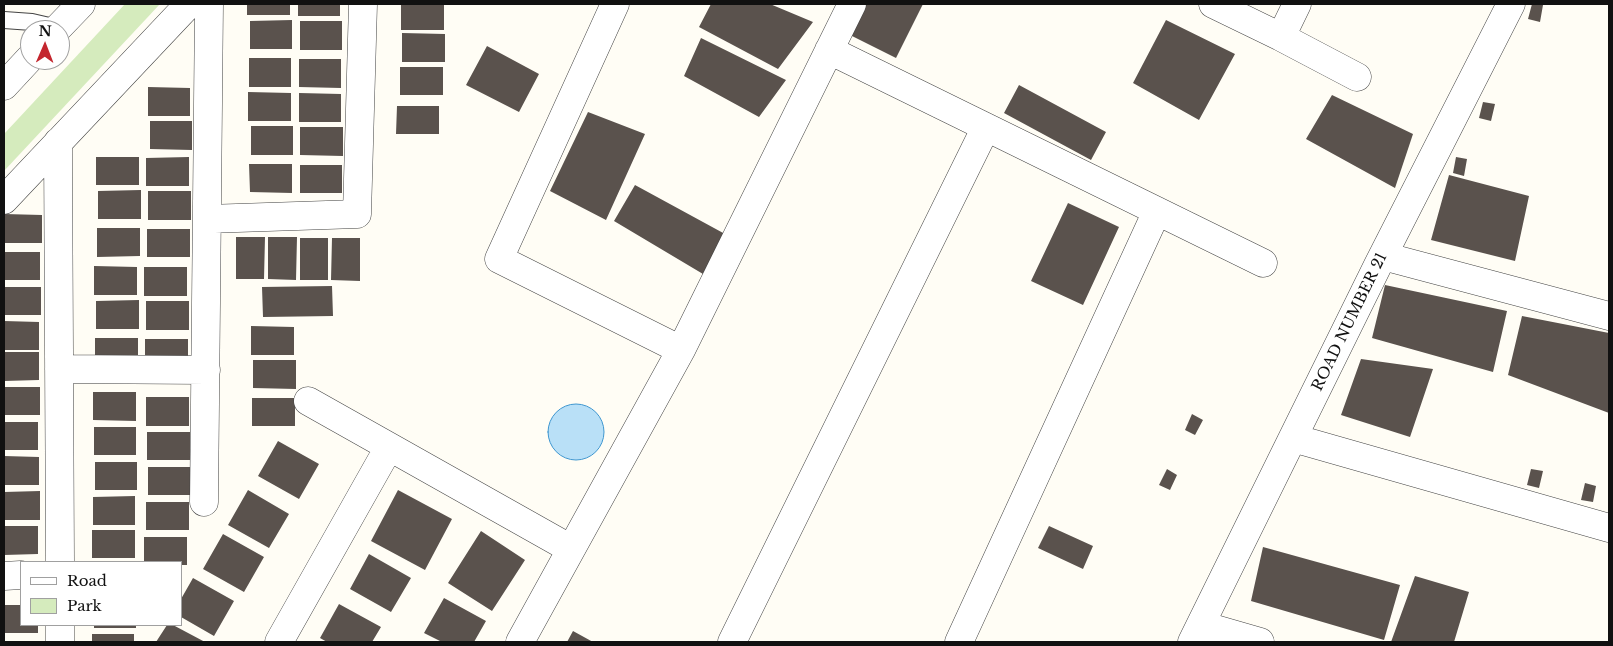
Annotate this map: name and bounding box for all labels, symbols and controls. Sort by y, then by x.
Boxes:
north arrow [20,20,70,70]
text: N [38,22,52,40]
street label: ROAD NUMBER 21 [1309,250,1391,394]
legend [20,561,182,626]
text: Road [67,571,107,590]
text: Park [67,596,102,615]

